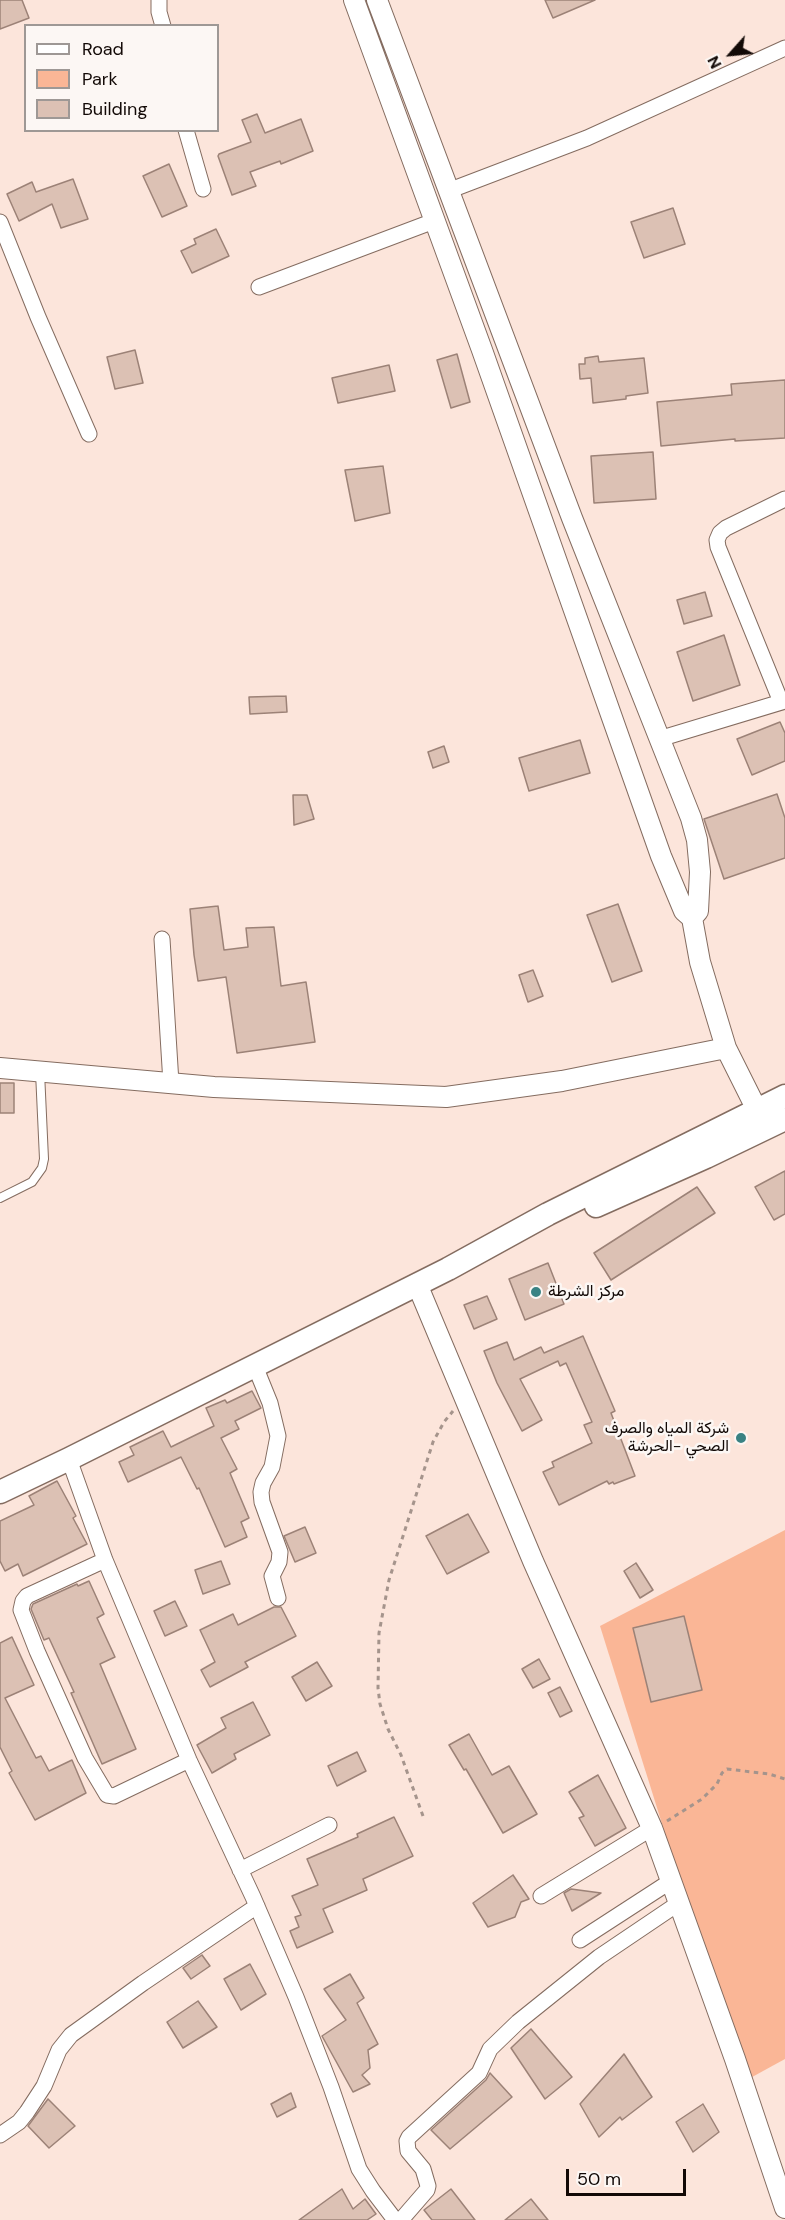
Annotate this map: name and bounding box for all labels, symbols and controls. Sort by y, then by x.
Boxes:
legend [24,24,219,132]
north arrow [701,24,761,84]
text: Road [82,37,124,61]
text: N [703,52,727,72]
text: Park [82,67,118,91]
text: Building [82,97,147,121]
place label: مركز الشرطة [548,1282,624,1302]
marker: مركز الشرطة [529,1285,543,1299]
place label: شركة المياه والصرف الصحي -الحرشة [605,1419,729,1457]
marker: شركة المياه والصرف الصحي -الحرشة [734,1431,748,1445]
scale bar [569,2157,689,2195]
text: 50 m [577,2167,621,2191]

